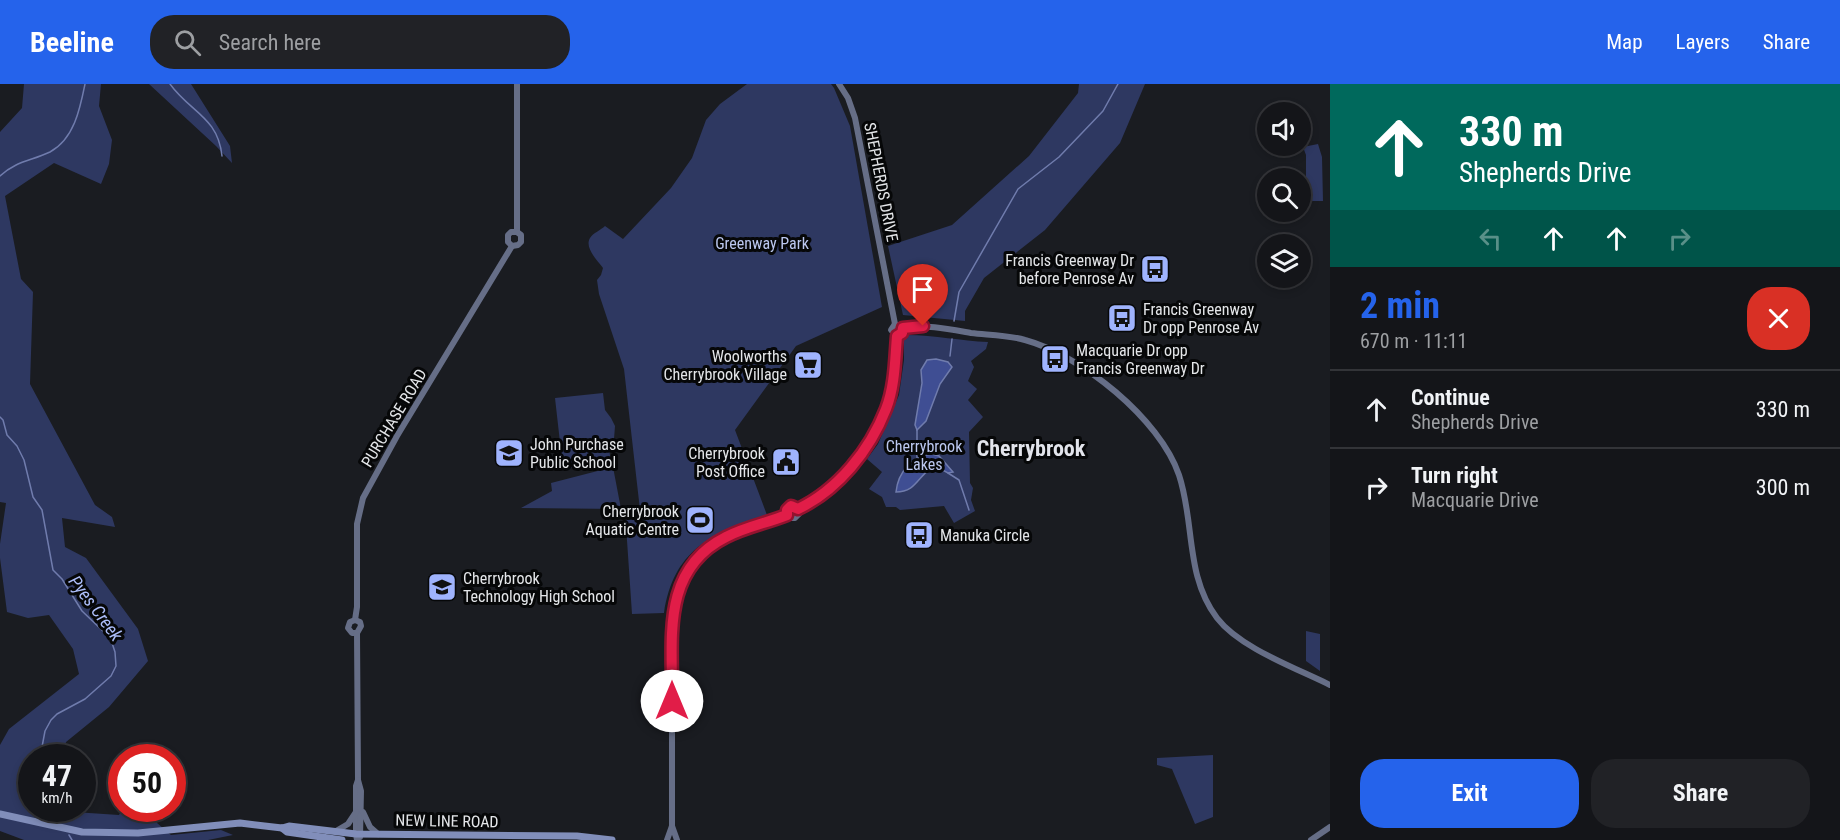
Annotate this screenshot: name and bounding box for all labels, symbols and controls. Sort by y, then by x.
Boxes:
search box [150,15,570,69]
text: Beeline [30,26,114,59]
icon: search [171,26,204,59]
text: Search here [219,30,321,55]
text: Map [1606,30,1643,54]
text: Layers [1676,30,1730,54]
text: Share [1763,30,1810,54]
map controls [1257,102,1311,288]
button: sound [1257,102,1311,156]
text: 330 m [1459,107,1564,156]
icon: ahead [1360,108,1438,186]
street label: SHEPHERDS DRIVE [860,121,902,243]
text: Shepherds Drive [1459,157,1631,189]
button: search [1257,168,1311,222]
icon: left [1474,222,1507,255]
icon: ahead [1537,222,1570,255]
icon: ahead [1600,222,1633,255]
icon: right [1663,222,1696,255]
park label: Greenway Park [715,234,810,253]
button: layers [1257,234,1311,288]
place label: Francis Greenway Dr before Penrose Av [1005,251,1134,288]
bus stop icon: Francis Greenway Dr before Penrose Av [1139,253,1171,285]
pin [897,264,948,326]
icon: arrive [906,273,939,306]
text: 2 min [1360,285,1440,327]
button: close [1747,287,1810,350]
place label: Francis Greenway Dr opp Penrose Av [1143,300,1259,337]
bus stop icon: Francis Greenway Dr opp Penrose Av [1106,302,1138,334]
text: 670 m · 11:11 [1360,329,1467,353]
place label: Macquarie Dr opp Francis Greenway Dr [1076,341,1205,378]
bus stop icon: Macquarie Dr opp Francis Greenway Dr [1039,343,1071,375]
place label: Woolworths Cherrybrook Village [664,347,787,384]
supermarket icon: Woolworths Cherrybrook Village [792,349,824,381]
street label: PURCHASE ROAD [357,366,431,470]
text: Continue [1411,385,1490,410]
icon: ahead [1360,393,1393,426]
text: 330 m [1756,397,1810,422]
text: Shepherds Drive [1411,410,1539,434]
place label: John Purchase Public School [530,435,624,472]
district label: Cherrybrook [977,436,1086,461]
school or university icon: John Purchase Public School [493,437,525,469]
park label: Cherrybrook Lakes [886,437,963,474]
place label: Cherrybrook Post Office [688,444,766,481]
public building icon: Cherrybrook Post Office [770,446,802,478]
text: Turn right [1411,463,1498,488]
icon: right [1360,471,1393,504]
text: 300 m [1756,475,1810,500]
text: Macquarie Drive [1411,488,1539,512]
place label: Cherrybrook Aquatic Centre [586,502,680,539]
sports icon: Cherrybrook Aquatic Centre [684,504,716,536]
bus stop icon: Manuka Circle [903,519,935,551]
place label: Manuka Circle [940,526,1030,545]
place label: Cherrybrook Technology High School [463,569,615,606]
water label: Pyes Creek [65,571,128,646]
school or university icon: Cherrybrook Technology High School [426,571,458,603]
position arrow [640,669,704,733]
speed limit sign: 50 [108,744,186,822]
text: 47 [42,758,72,793]
button: Exit [1360,759,1579,828]
button: Share [1591,759,1810,828]
text: km/h [42,789,72,807]
street label: NEW LINE ROAD [395,811,499,831]

